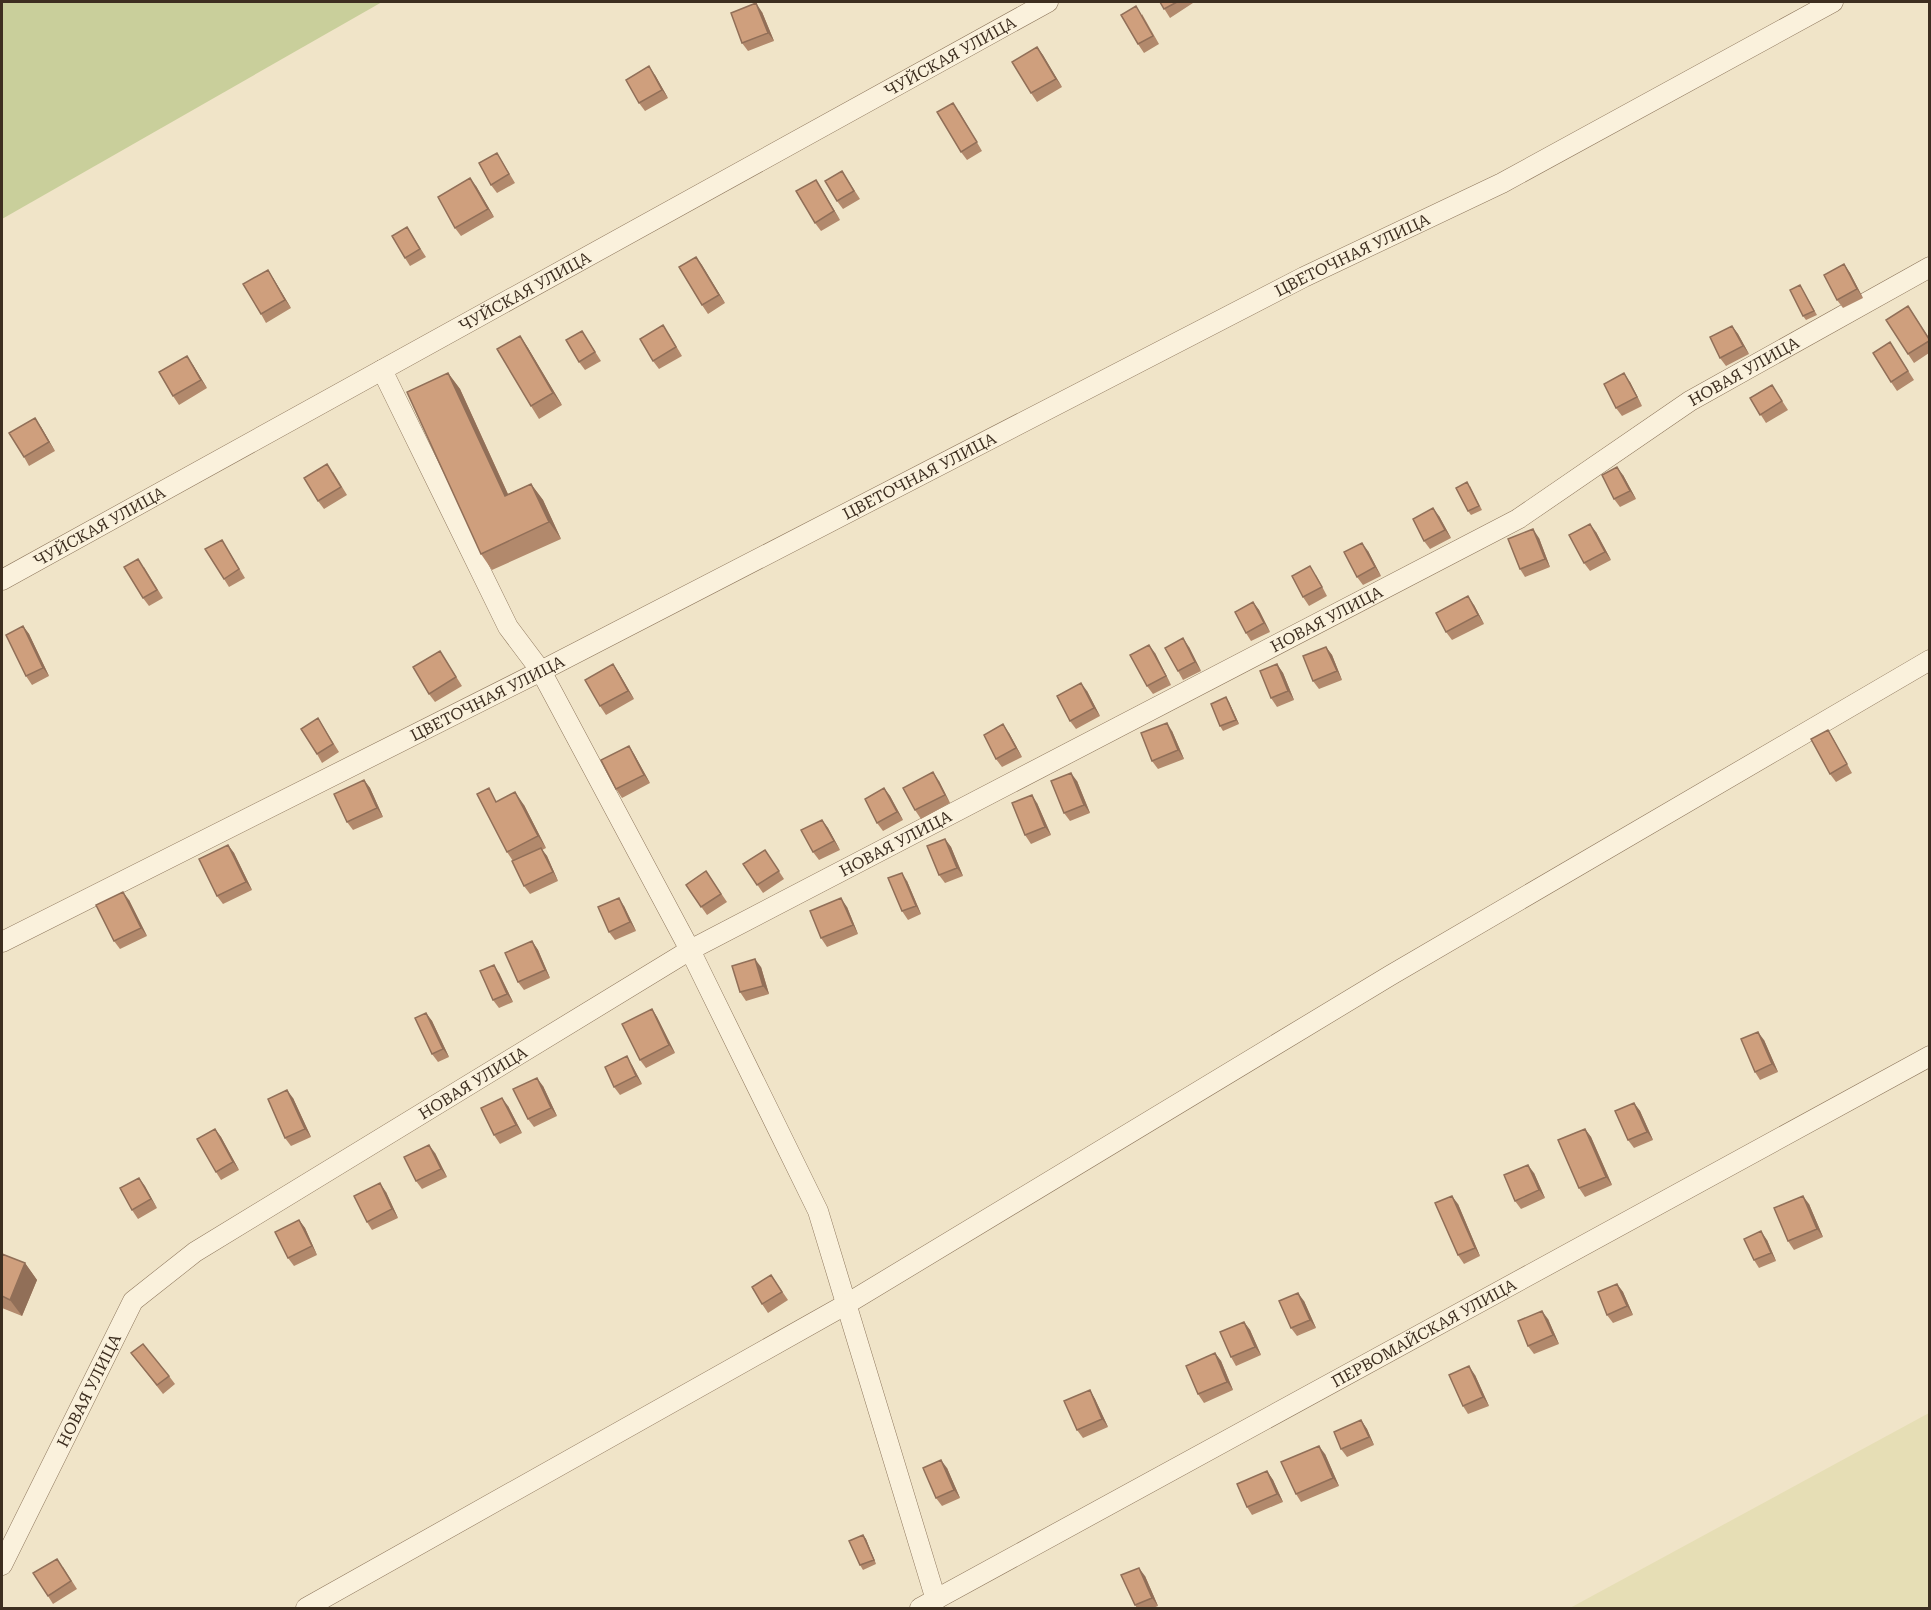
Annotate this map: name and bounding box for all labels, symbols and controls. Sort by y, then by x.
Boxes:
street label: ЧУЙСКАЯ УЛИЦА [881,12,1020,100]
street label: ЦВЕТОЧНАЯ УЛИЦА [1271,209,1433,300]
street label: ЧУЙСКАЯ УЛИЦА [455,247,594,335]
street label: НОВАЯ УЛИЦА [1685,332,1803,410]
street label: ЦВЕТОЧНАЯ УЛИЦА [840,428,1000,523]
street label: ЧУЙСКАЯ УЛИЦА [30,482,169,570]
street label: НОВАЯ УЛИЦА [1267,581,1386,656]
street label: ЦВЕТОЧНАЯ УЛИЦА [407,651,568,745]
street label: НОВАЯ УЛИЦА [836,806,955,880]
street label: НОВАЯ УЛИЦА [415,1042,531,1123]
street label: ПЕРВОМАЙСКАЯ УЛИЦА [1328,1274,1520,1391]
street label: НОВАЯ УЛИЦА [53,1330,125,1450]

